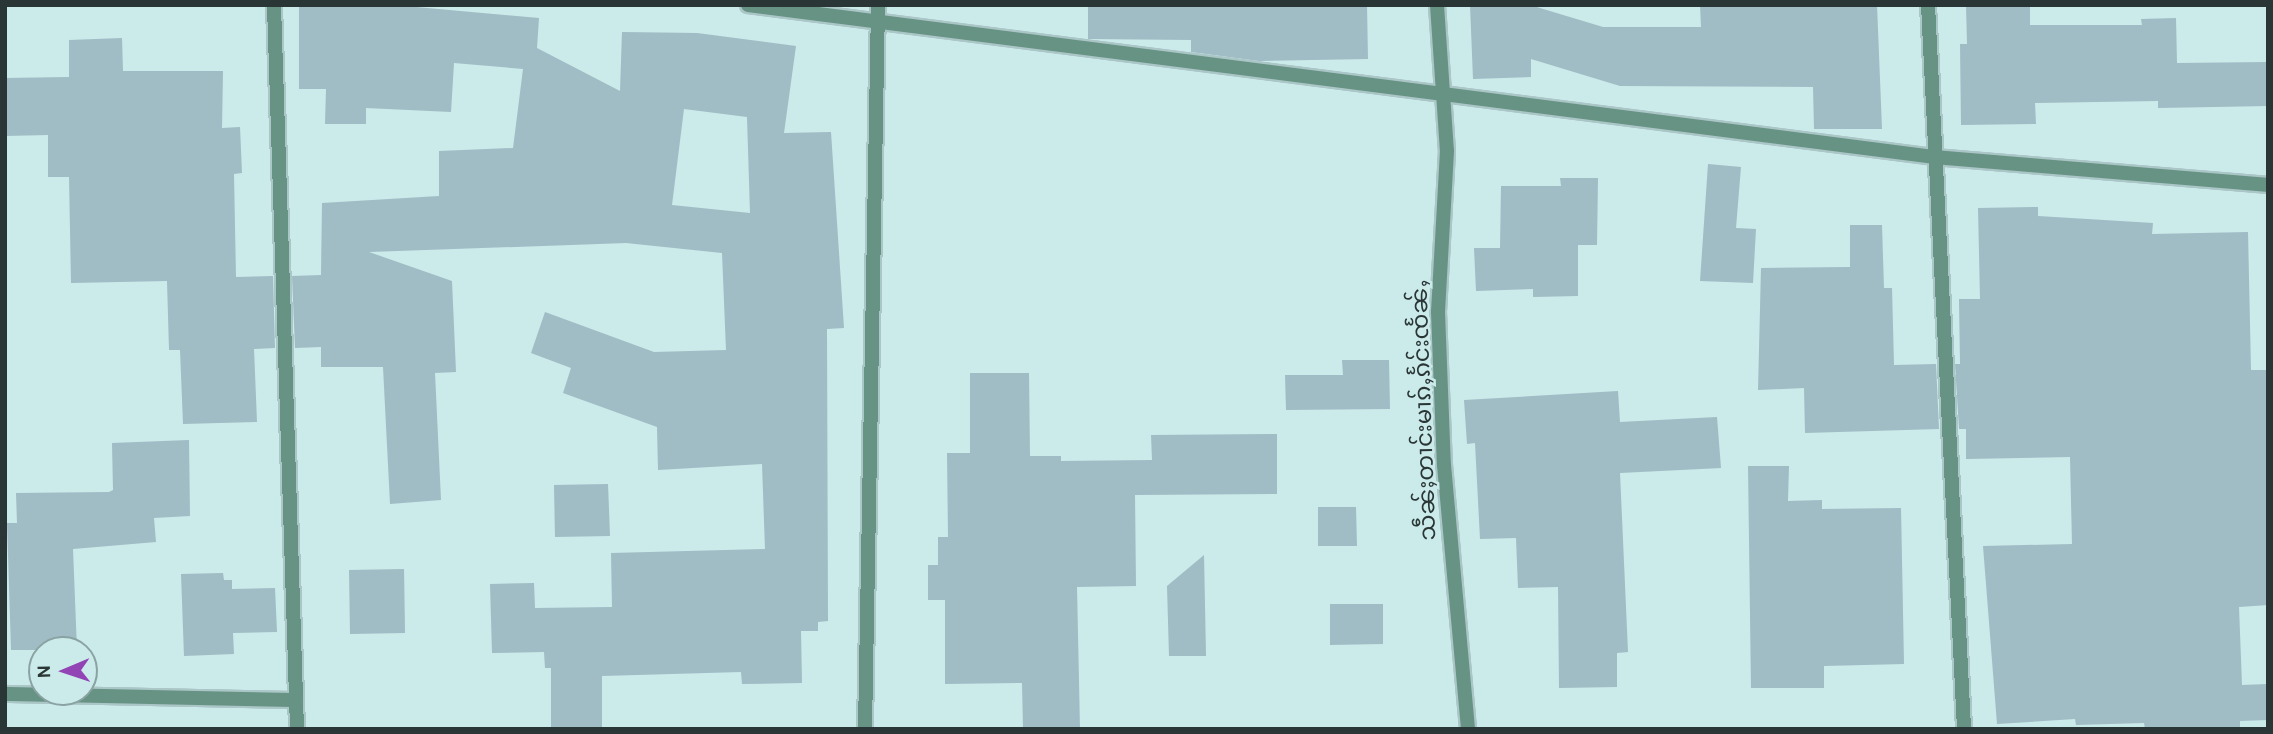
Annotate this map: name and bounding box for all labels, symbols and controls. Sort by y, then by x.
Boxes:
street label: သဵၼ်ႈတၢင်းမၢၵ်ႇၵႅင်းၸႅၼ်ႇ [1406,279,1442,541]
north arrow [28,636,98,706]
text: N [33,664,55,679]

